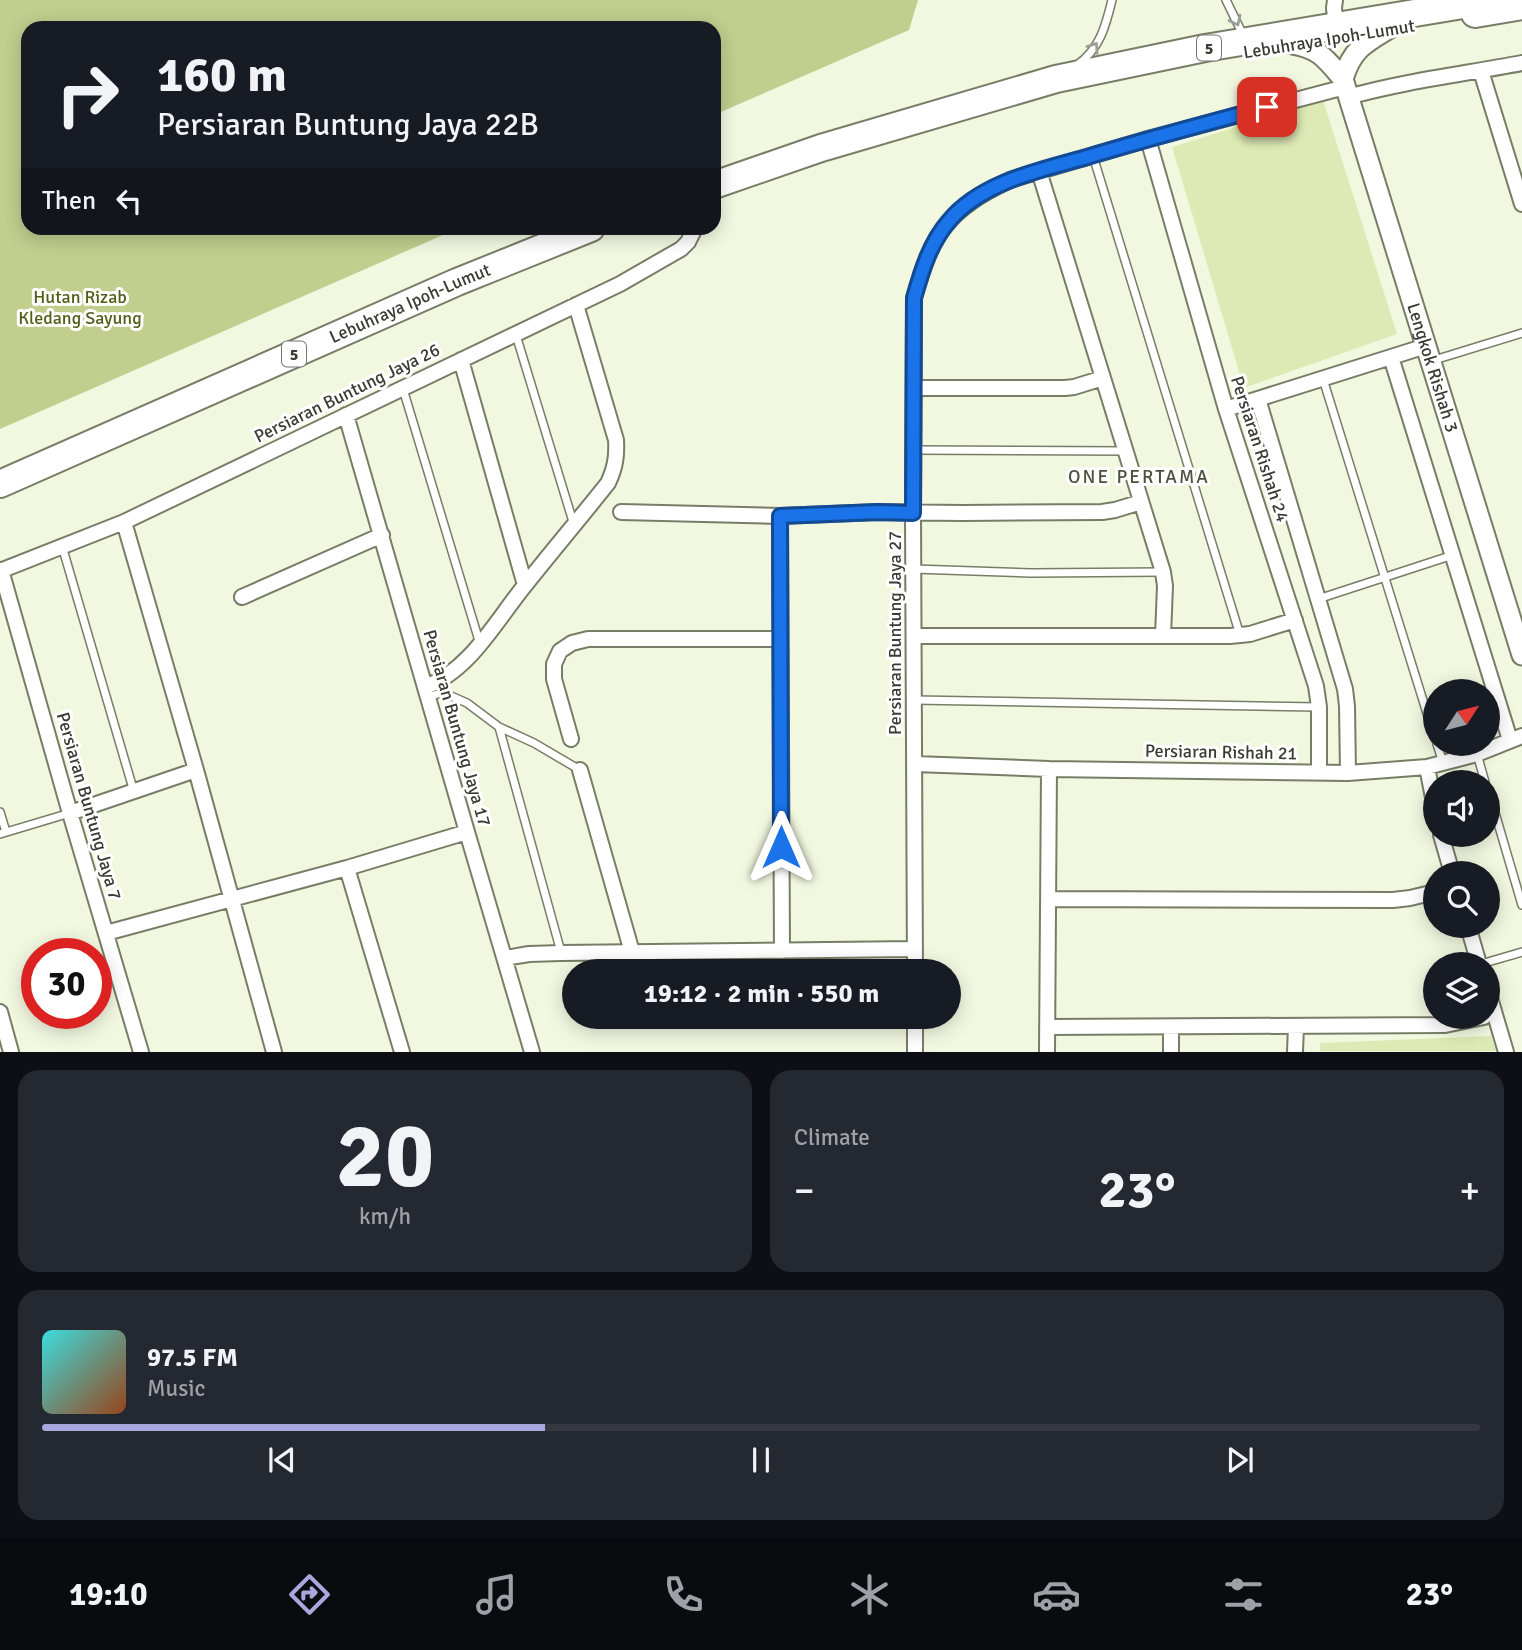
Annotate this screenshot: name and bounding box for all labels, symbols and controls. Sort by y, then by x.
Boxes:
one-way arrow [1227,14,1241,26]
street label: Lebuhraya Ipoh-Lumut [1242,15,1416,63]
road number: 5 [1197,36,1221,60]
one-way arrow [1086,42,1099,55]
text: 160 m [157,45,287,105]
icon: right [42,49,133,140]
pin [1237,77,1297,137]
icon: arrive [1248,88,1286,126]
text: Persiaran Buntung Jaya 22B [157,105,539,144]
icon: left [110,182,148,220]
text: Then [42,185,96,217]
street label: Lebuhraya Ipoh-Lumut [326,259,494,348]
park label: Hutan Rizab Kledang Sayung [18,286,142,329]
street label: Lengkok Rishah 3 [1402,300,1463,435]
street label: Persiaran Buntung Jaya 26 [251,338,443,448]
road number: 5 [282,342,306,366]
street label: Persiaran Rishah 24 [1226,373,1294,525]
district label: ONE PERTAMA [1068,465,1210,489]
street label: Persiaran Buntung Jaya 27 [884,531,906,735]
street label: Persiaran Buntung Jaya 17 [418,627,496,829]
north arrow [1423,679,1500,756]
map controls [1423,679,1500,1029]
street label: Persiaran Buntung Jaya 7 [52,710,126,902]
street label: Persiaran Rishah 21 [1145,740,1297,764]
button: sound [1423,770,1500,847]
position arrow [744,810,818,884]
button: search [1423,861,1500,938]
speed limit sign: 30 [21,938,112,1029]
button: layers [1423,952,1500,1029]
text: 19:12 · 2 min · 550 m [644,978,879,1010]
text: 20 [336,1100,434,1213]
text: Climate [794,1123,870,1152]
text: 23° [1099,1158,1175,1222]
text: − [794,1167,815,1214]
text: + [1459,1167,1480,1214]
text: km/h [359,1202,411,1231]
text: 97.5 FM [147,1342,238,1374]
text: Music [147,1374,205,1403]
icon: previous [263,1441,301,1479]
icon: pause [742,1441,780,1479]
icon: next [1221,1441,1259,1479]
icon: directions [285,1570,334,1619]
icon: music [472,1570,521,1619]
icon: phone [659,1570,708,1619]
icon: climate [845,1570,894,1619]
icon: car [1032,1570,1081,1619]
icon: filters [1219,1570,1268,1619]
text: 19:10 [69,1575,147,1614]
text: 23° [1406,1575,1453,1614]

